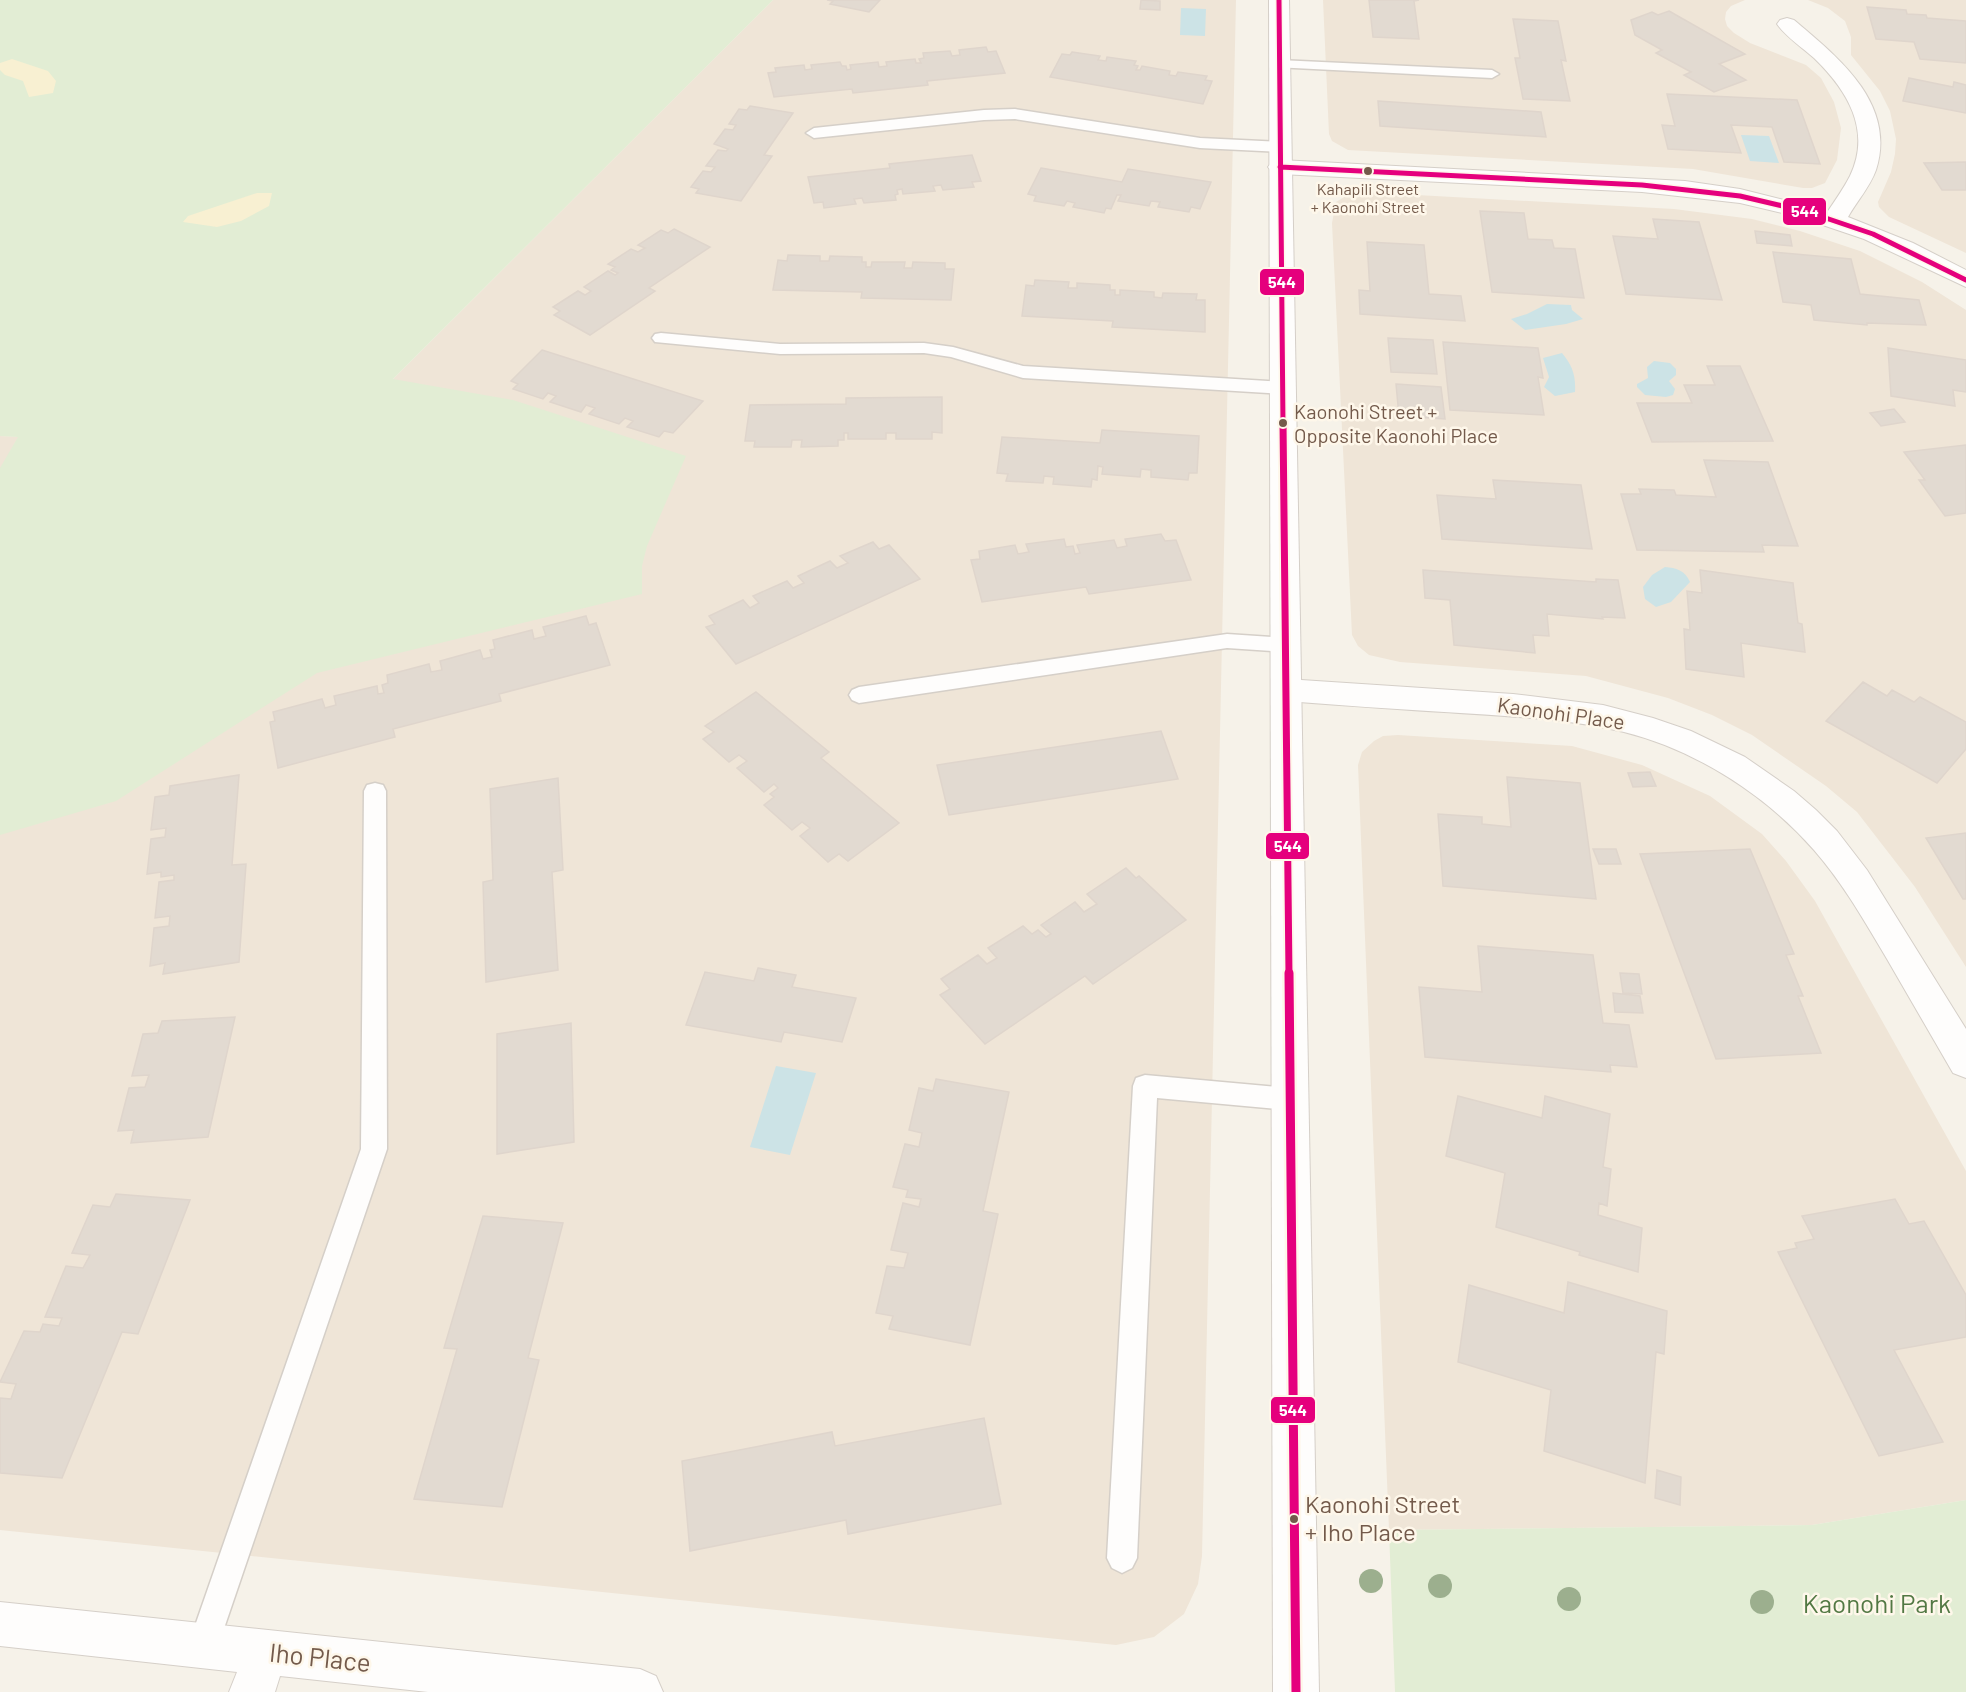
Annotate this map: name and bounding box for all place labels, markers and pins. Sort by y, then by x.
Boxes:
marker: Kahapili Street + Kaonohi Street [1362,165,1374,177]
place label: Kahapili Street + Kaonohi Street [1311,179,1425,216]
place label: Kaonohi Street + Opposite Kaonohi Place [1294,399,1498,447]
marker: Kaonohi Street + Opposite Kaonohi Place [1277,417,1289,429]
place label: Kaonohi Street + Iho Place [1305,1489,1460,1546]
marker: Kaonohi Street + Iho Place [1288,1513,1300,1525]

